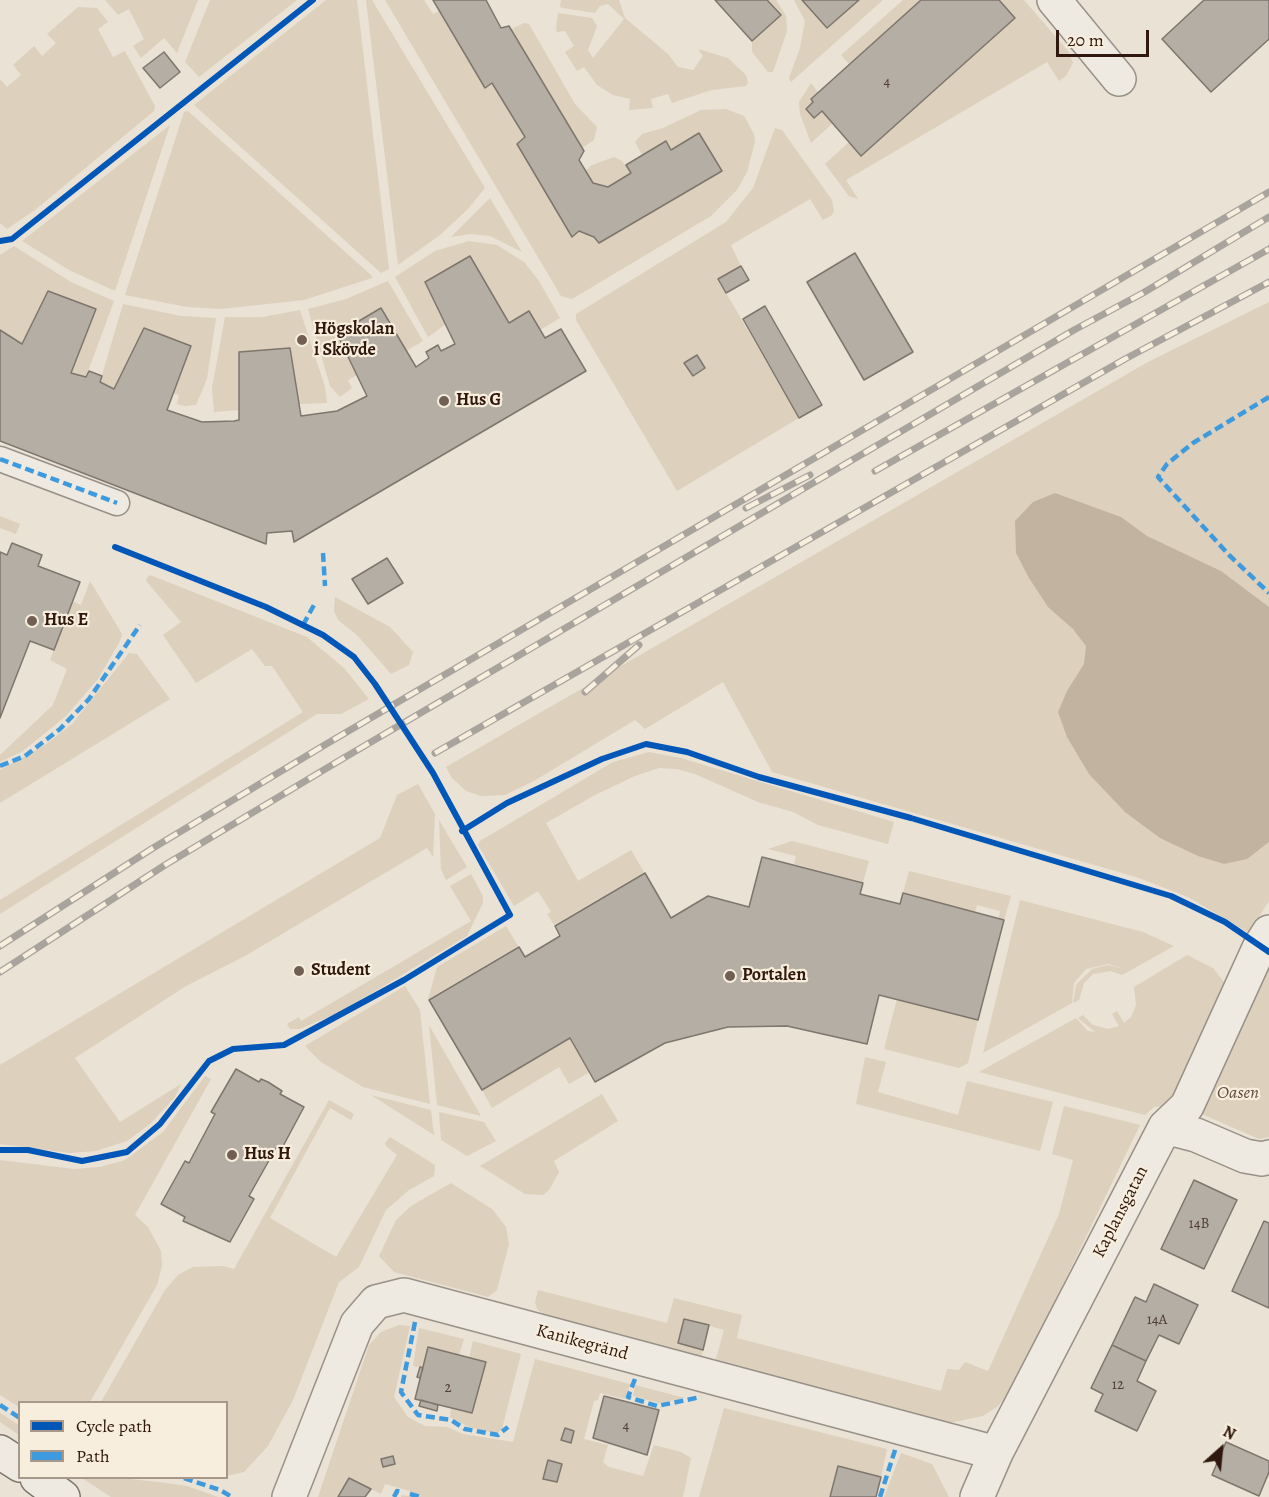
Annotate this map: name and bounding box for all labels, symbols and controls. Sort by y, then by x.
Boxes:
scale bar [1059,18,1152,56]
text: 20 m [1067,28,1104,52]
house number: 4 [884,73,890,91]
place label: Högskolan i Skövde [314,319,394,362]
marker: Högskolan i Skövde [295,333,309,347]
place label: Hus G [456,390,501,412]
marker: Hus G [437,394,451,408]
place label: Hus E [44,610,88,632]
marker: Hus E [25,614,39,628]
place label: Student [311,960,371,982]
marker: Student [292,964,306,978]
place label: Portalen [742,965,806,987]
marker: Portalen [723,969,737,983]
park label: Oasen [1217,1083,1259,1105]
place label: Hus H [244,1144,291,1166]
marker: Hus H [225,1148,239,1162]
street label: Kaplansgatan [1089,1162,1153,1262]
house number: 14B [1189,1215,1209,1233]
house number: 14A [1147,1311,1167,1329]
street label: Kanikegränd [534,1320,630,1366]
house number: 12 [1112,1376,1124,1394]
house number: 2 [444,1379,452,1397]
legend [18,1401,228,1479]
text: Cycle path [76,1414,152,1438]
house number: 4 [623,1417,629,1435]
north arrow [1191,1419,1251,1479]
text: N [1219,1421,1239,1445]
text: Path [76,1444,110,1468]

